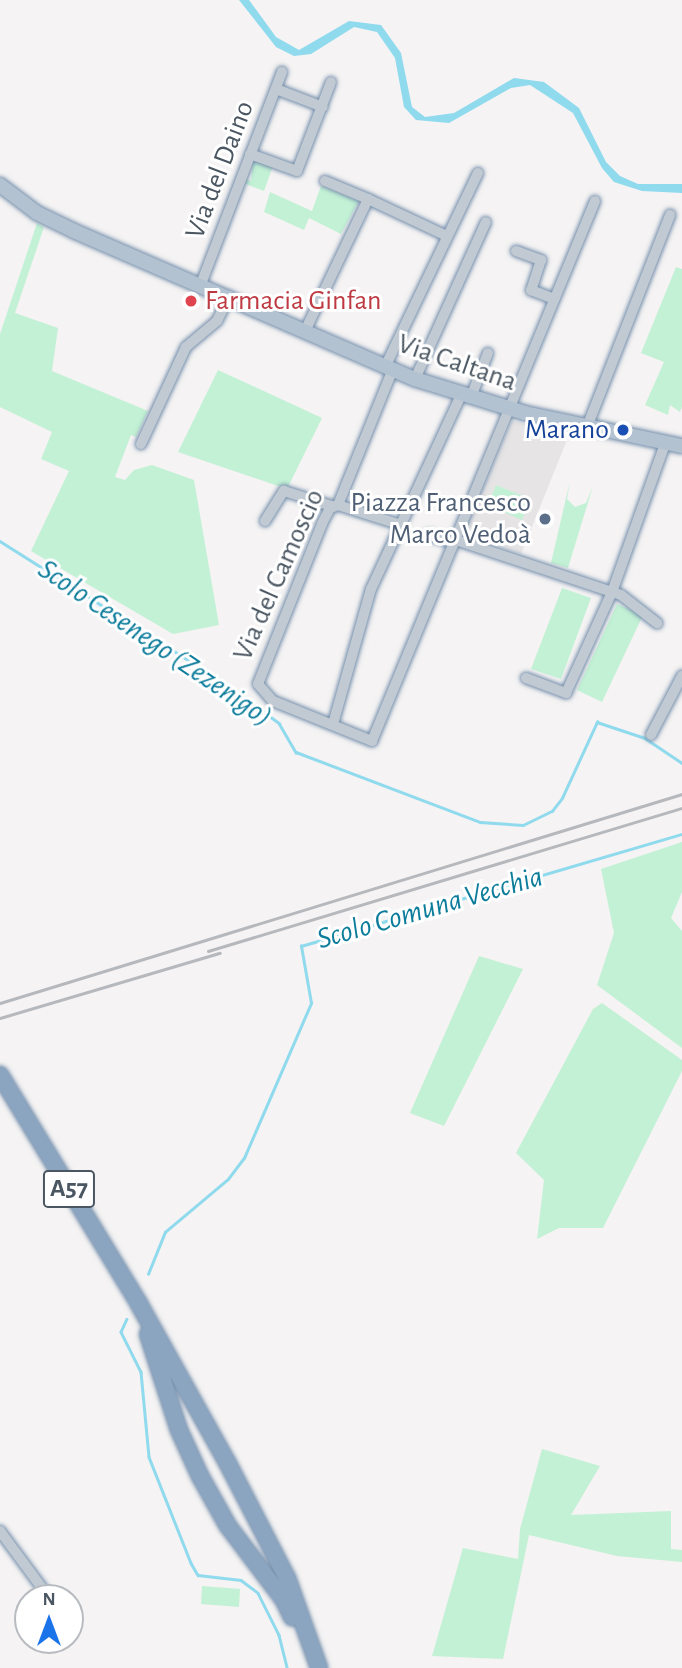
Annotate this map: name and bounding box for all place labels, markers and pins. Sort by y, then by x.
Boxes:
place label: Farmacia Ginfan [205,284,382,318]
marker: Farmacia Ginfan [183,293,199,309]
place label: Marano [525,413,609,447]
marker: Marano [615,422,631,438]
place label: Piazza Francesco Marco Vedoà [351,486,531,552]
marker: Piazza Francesco Marco Vedoà [537,511,553,527]

